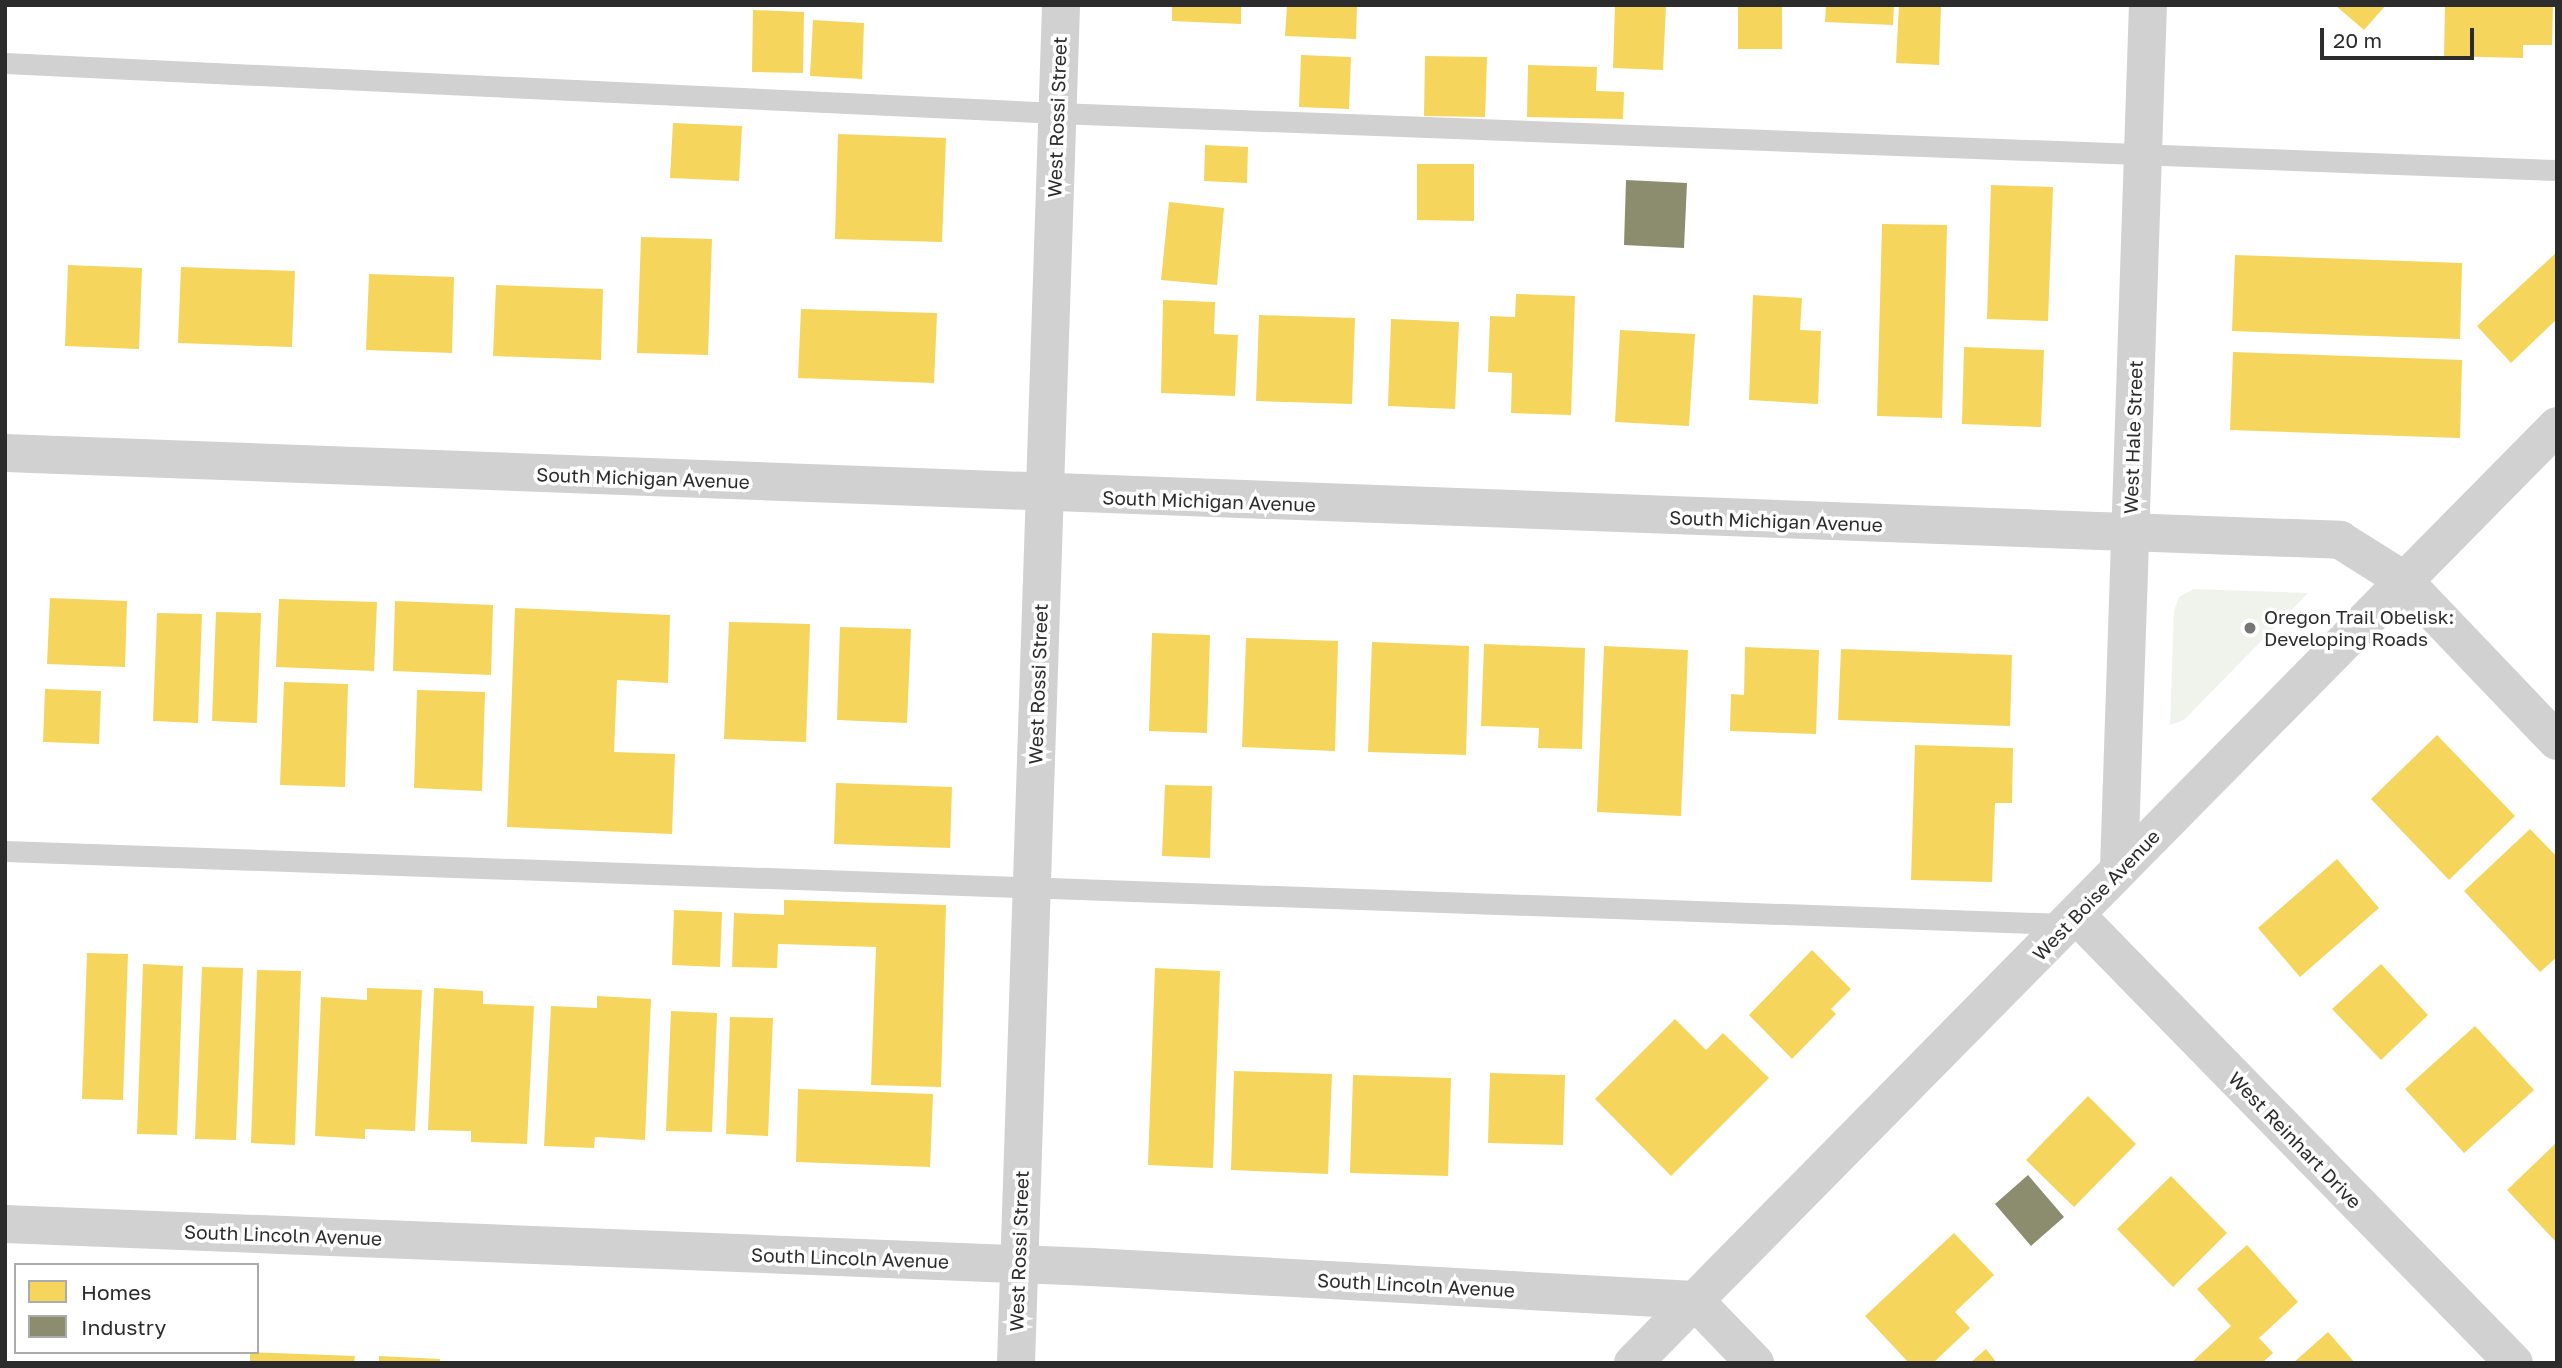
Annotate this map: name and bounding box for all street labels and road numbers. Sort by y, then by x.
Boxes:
street label: West Rossi Street [1043,36,1071,198]
street label: West Hale Street [2119,360,2147,514]
street label: South Michigan Avenue [536,463,750,493]
street label: South Michigan Avenue [1102,486,1316,516]
street label: South Michigan Avenue [1669,506,1883,536]
street label: West Rossi Street [1024,603,1052,765]
street label: West Boise Avenue [2028,825,2164,965]
street label: West Reinhart Drive [2224,1067,2366,1213]
street label: West Rossi Street [1005,1170,1033,1332]
street label: South Lincoln Avenue [184,1220,382,1250]
street label: South Lincoln Avenue [751,1243,949,1273]
street label: South Lincoln Avenue [1317,1268,1515,1302]

